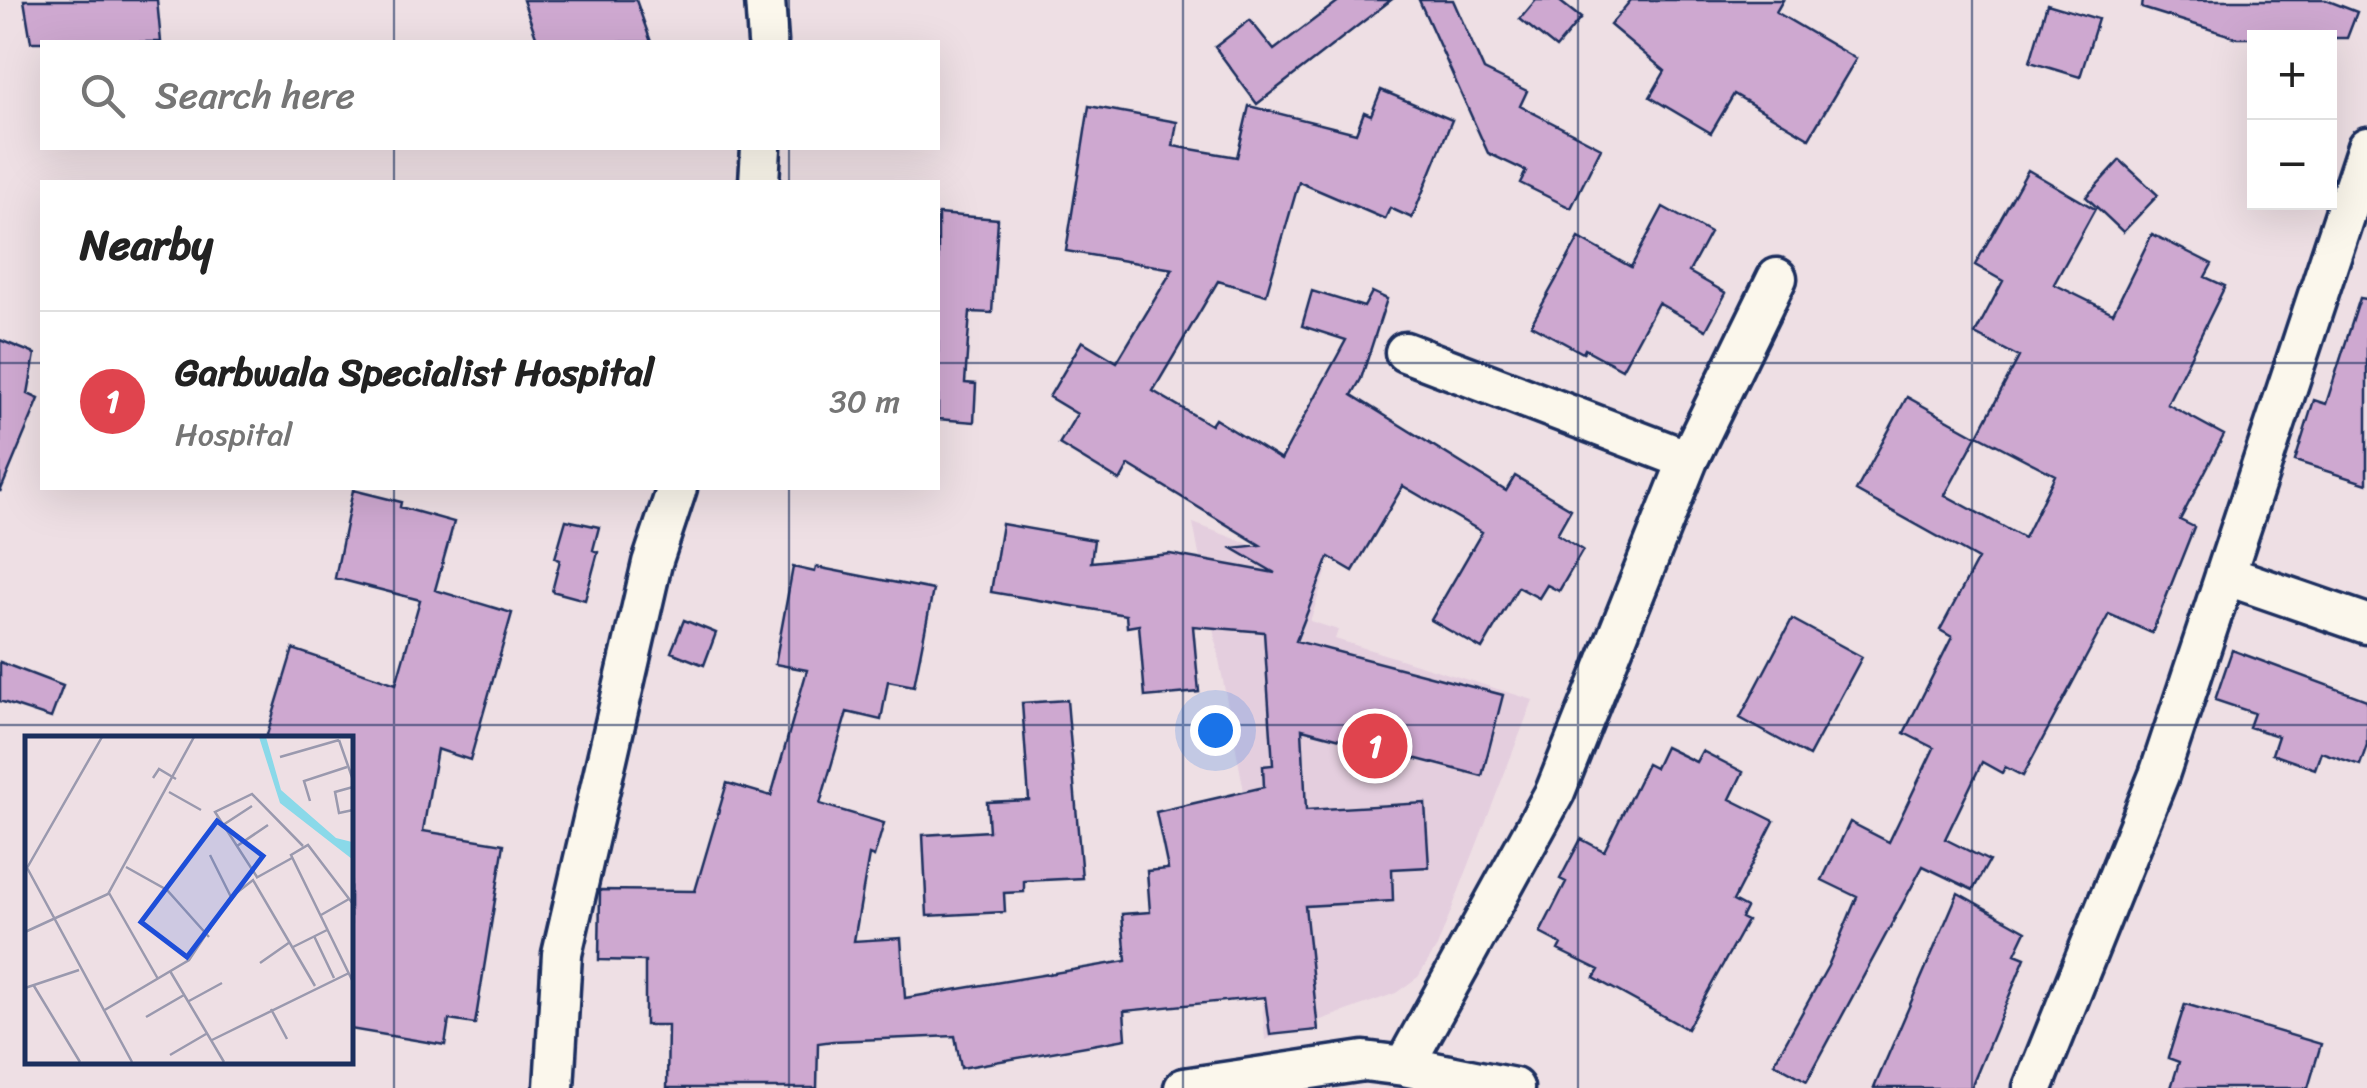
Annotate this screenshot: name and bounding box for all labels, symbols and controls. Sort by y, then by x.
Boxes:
map controls [2247,30,2337,210]
button: + [2247,30,2337,120]
search box [40,40,940,150]
text: Search here [155,62,355,129]
icon: search [75,68,130,123]
button: − [2247,120,2337,210]
text: Nearby [80,208,213,282]
text: Garbwala Specialist Hospital [175,339,654,406]
text: 1 [106,373,119,430]
text: 30 m [829,373,900,430]
text: Hospital [175,406,292,463]
your location [1190,705,1241,756]
pin: 1 [1342,708,1408,784]
inset map [25,736,352,1063]

